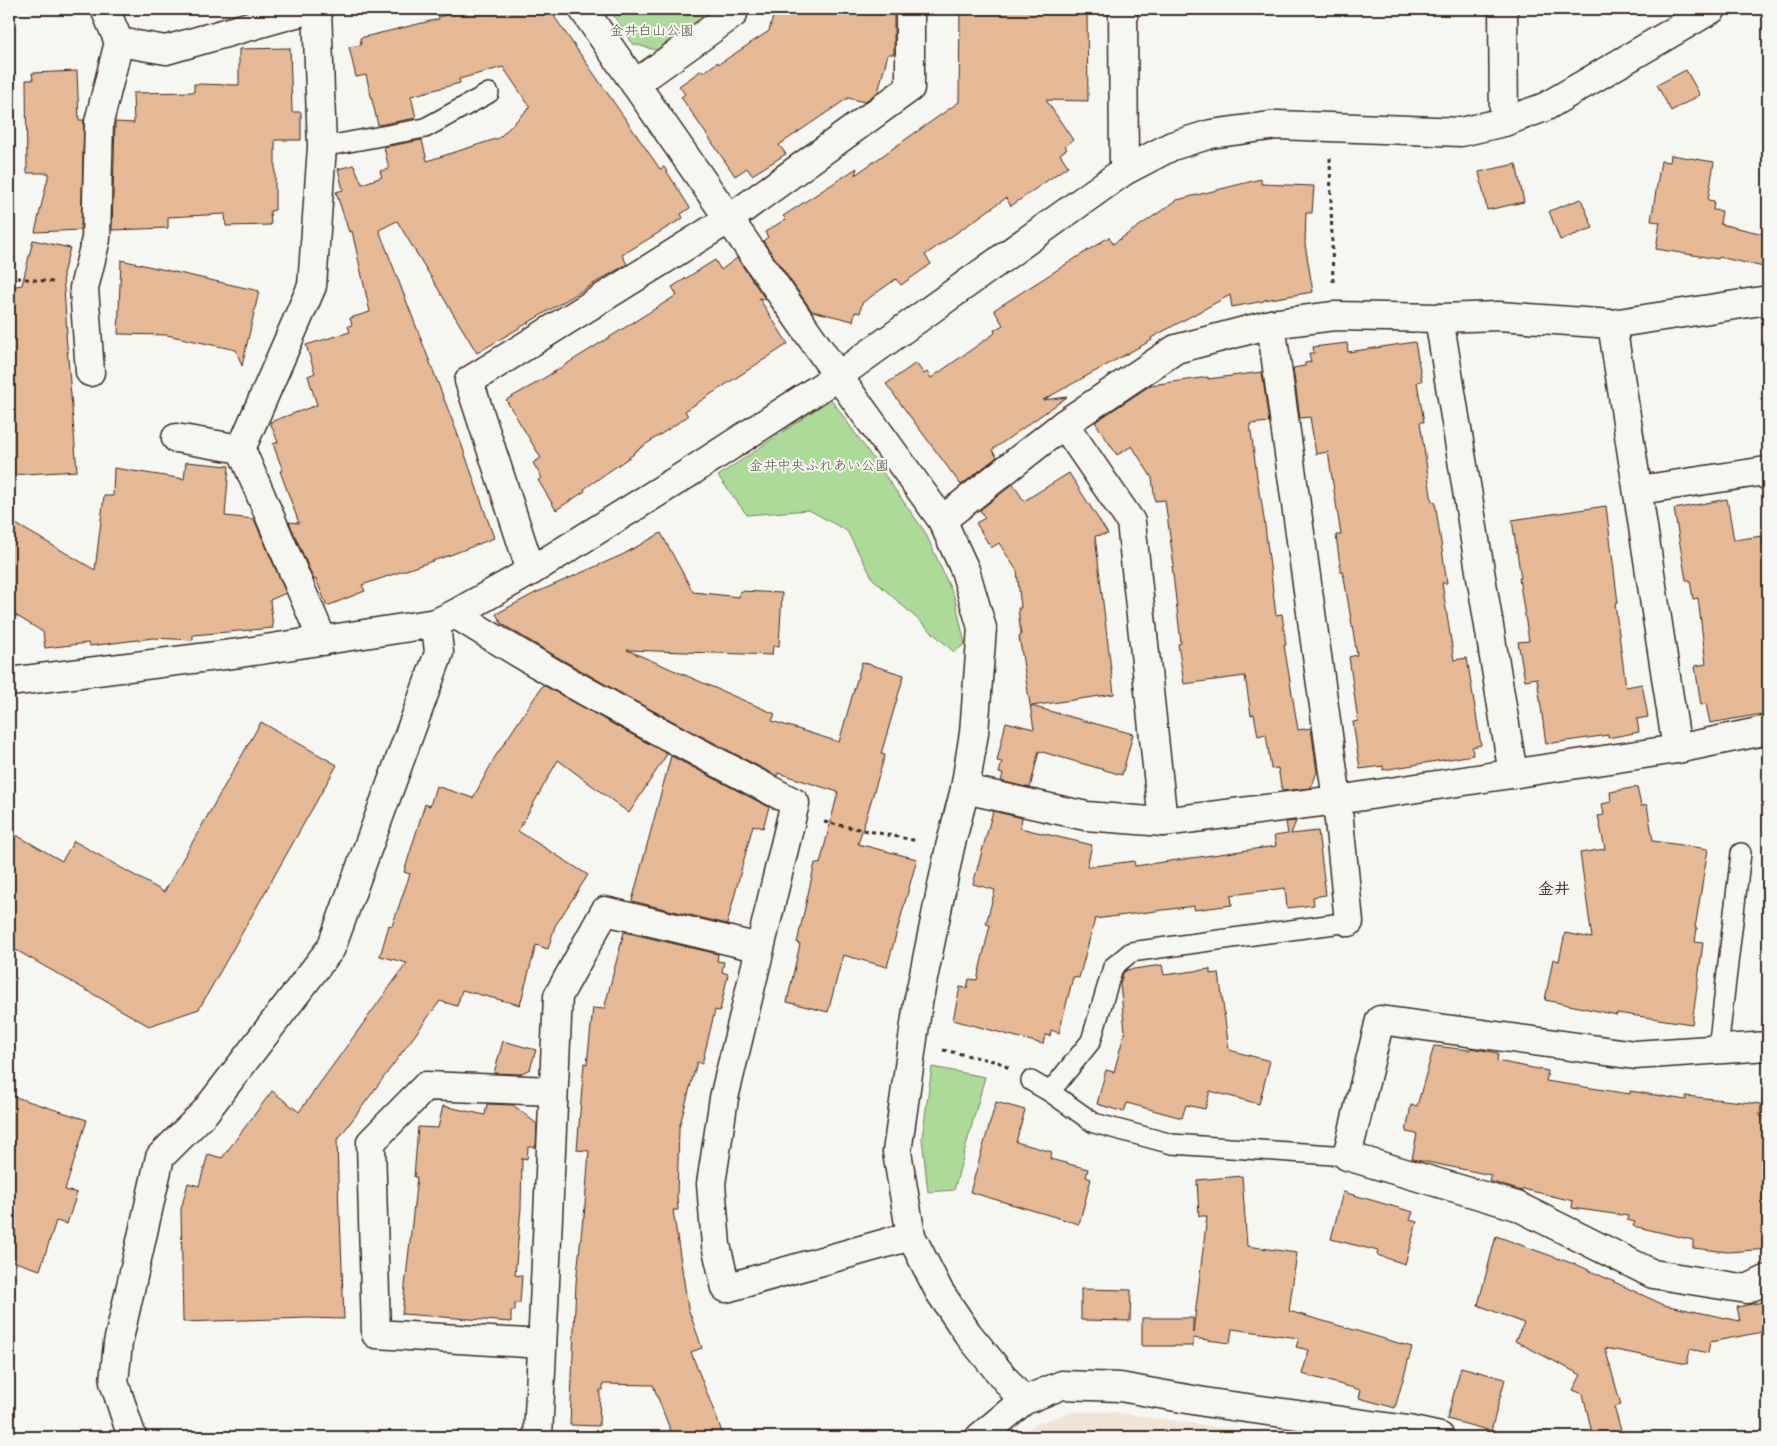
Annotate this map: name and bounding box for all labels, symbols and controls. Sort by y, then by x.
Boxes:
park label: 金井白山公園 [610,19,694,40]
park label: 金井中央ふれあい公園 [749,454,889,475]
district label: 金井 [1538,875,1570,899]

